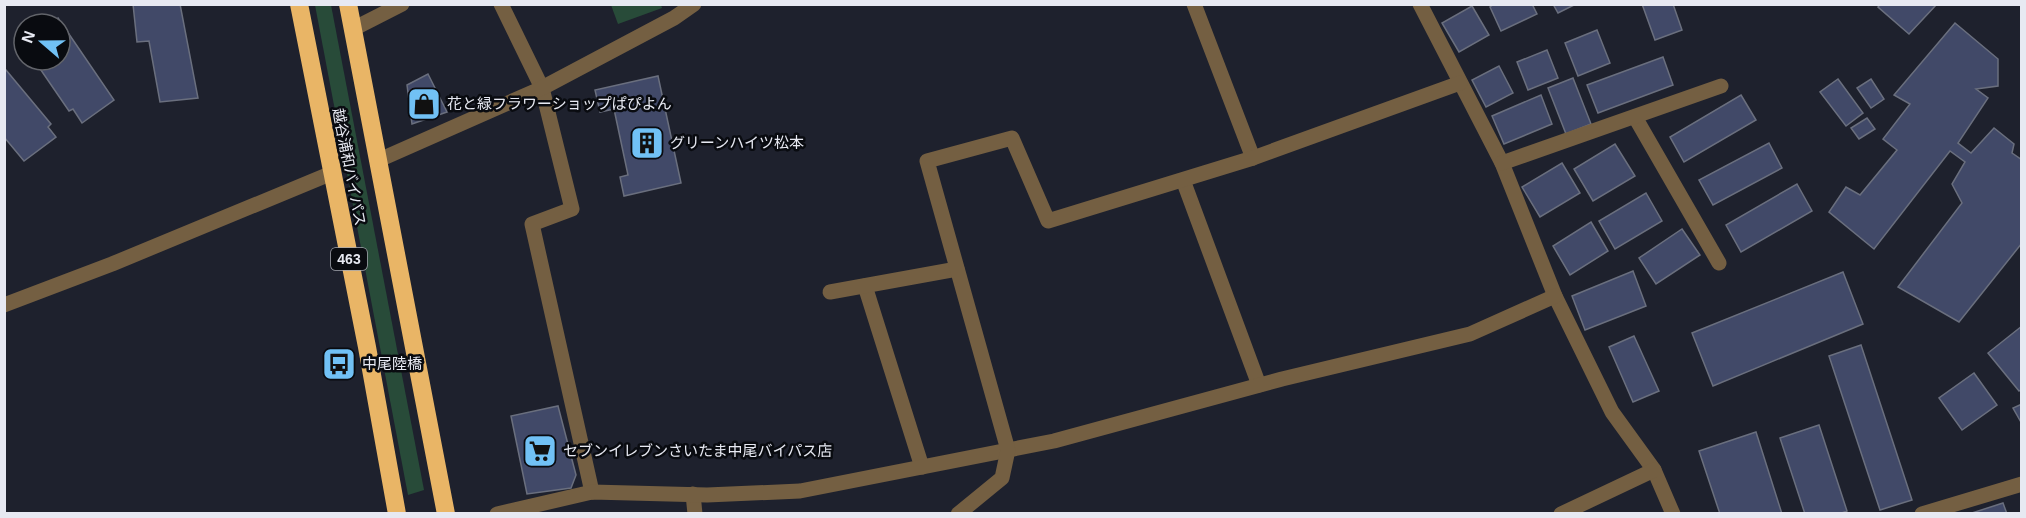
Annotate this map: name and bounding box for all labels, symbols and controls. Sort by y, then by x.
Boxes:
north arrow [12,12,72,72]
text: N [18,29,38,45]
shop icon: 花と緑フラワーショップぱぴよん [406,86,442,122]
place label: 花と緑フラワーショップぱぴよん [447,95,672,112]
street label: 越谷浦和バイパス [330,106,369,227]
building icon: グリーンハイツ松本 [629,125,665,161]
place label: グリーンハイツ松本 [670,134,804,151]
road number: 463 [331,248,367,270]
bus stop icon: 中尾陸橋 [321,346,357,382]
place label: 中尾陸橋 [362,355,422,372]
supermarket icon: セブンイレブンさいたま中尾バイパス店 [522,433,558,469]
place label: セブンイレブンさいたま中尾バイパス店 [563,442,832,459]

